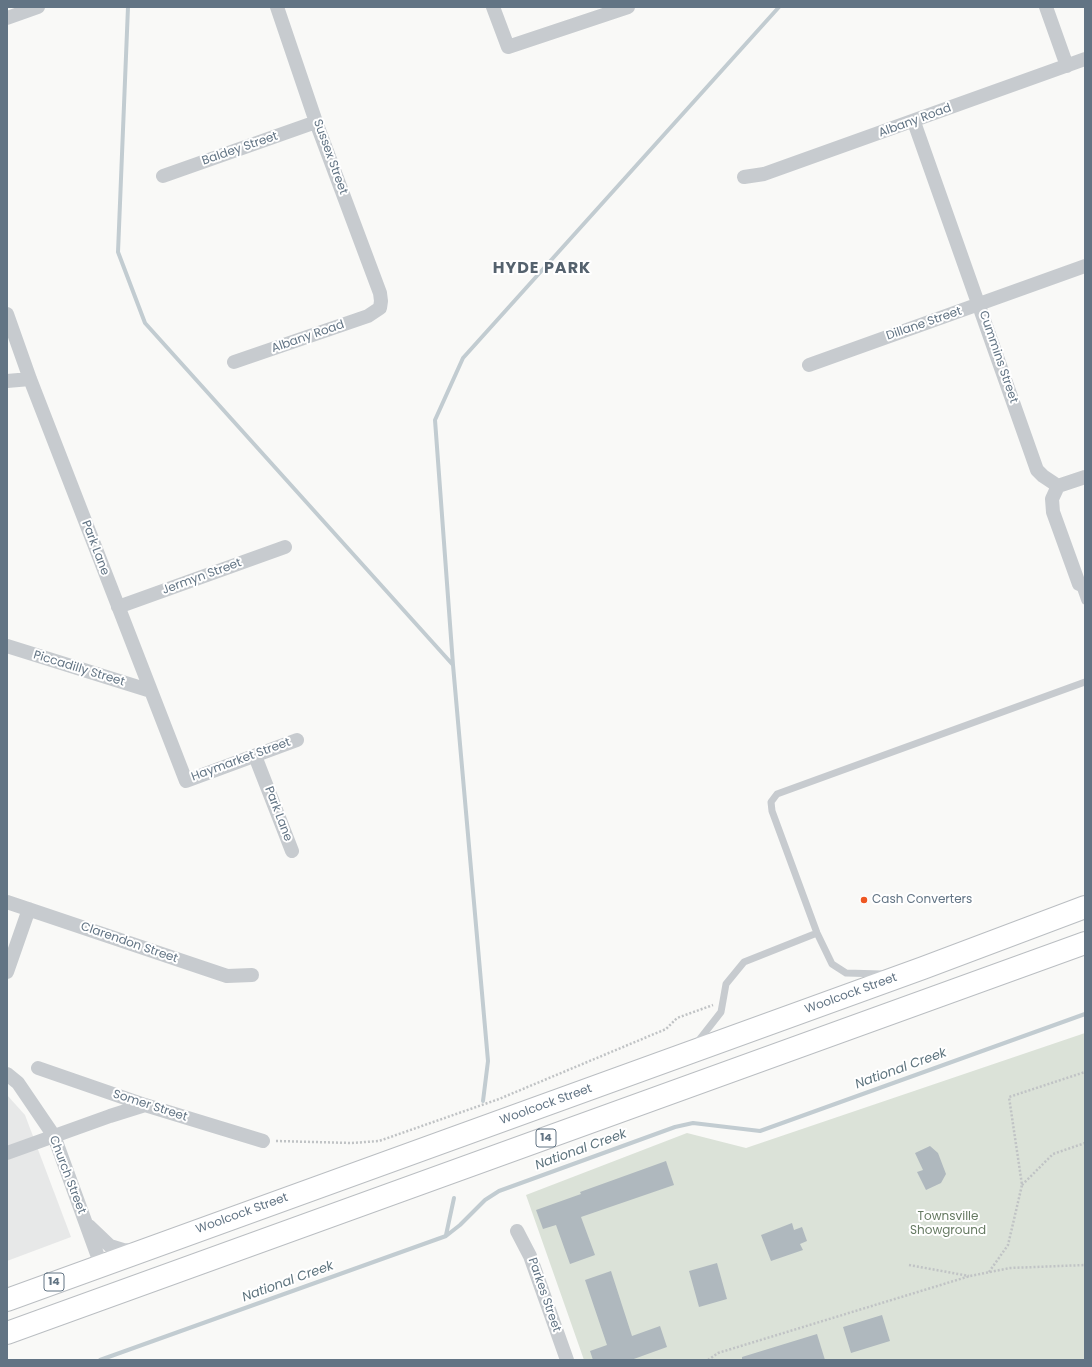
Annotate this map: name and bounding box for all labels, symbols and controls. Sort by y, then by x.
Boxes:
street label: Albany Road [877,101,953,141]
street label: Sussex Street [310,118,350,196]
street label: Baldey Street [200,129,280,169]
district label: HYDE PARK [493,259,591,279]
street label: Dillane Street [884,304,964,344]
street label: Cummins Street [975,309,1021,405]
street label: Albany Road [270,318,346,356]
street label: Park Lane [78,519,112,577]
street label: Jermyn Street [160,556,244,598]
street label: Piccadilly Street [32,648,126,690]
street label: Haymarket Street [189,735,293,785]
street label: Park Lane [261,785,295,843]
place label: Cash Converters [872,893,972,907]
marker: Cash Converters [859,895,869,905]
street label: Clarendon Street [79,920,179,966]
street label: Woolcock Street [803,971,899,1017]
water label: National Creek [853,1045,949,1093]
street label: Woolcock Street [498,1082,594,1128]
street label: Somer Street [111,1087,189,1125]
water label: National Creek [533,1126,629,1174]
road number: 14 [536,1129,556,1147]
street label: Church Street [46,1134,88,1216]
street label: Woolcock Street [194,1191,290,1237]
park label: Townsville Showground [910,1210,986,1238]
street label: Parkes Street [525,1256,563,1334]
water label: National Creek [240,1258,336,1306]
road number: 14 [44,1273,64,1291]

